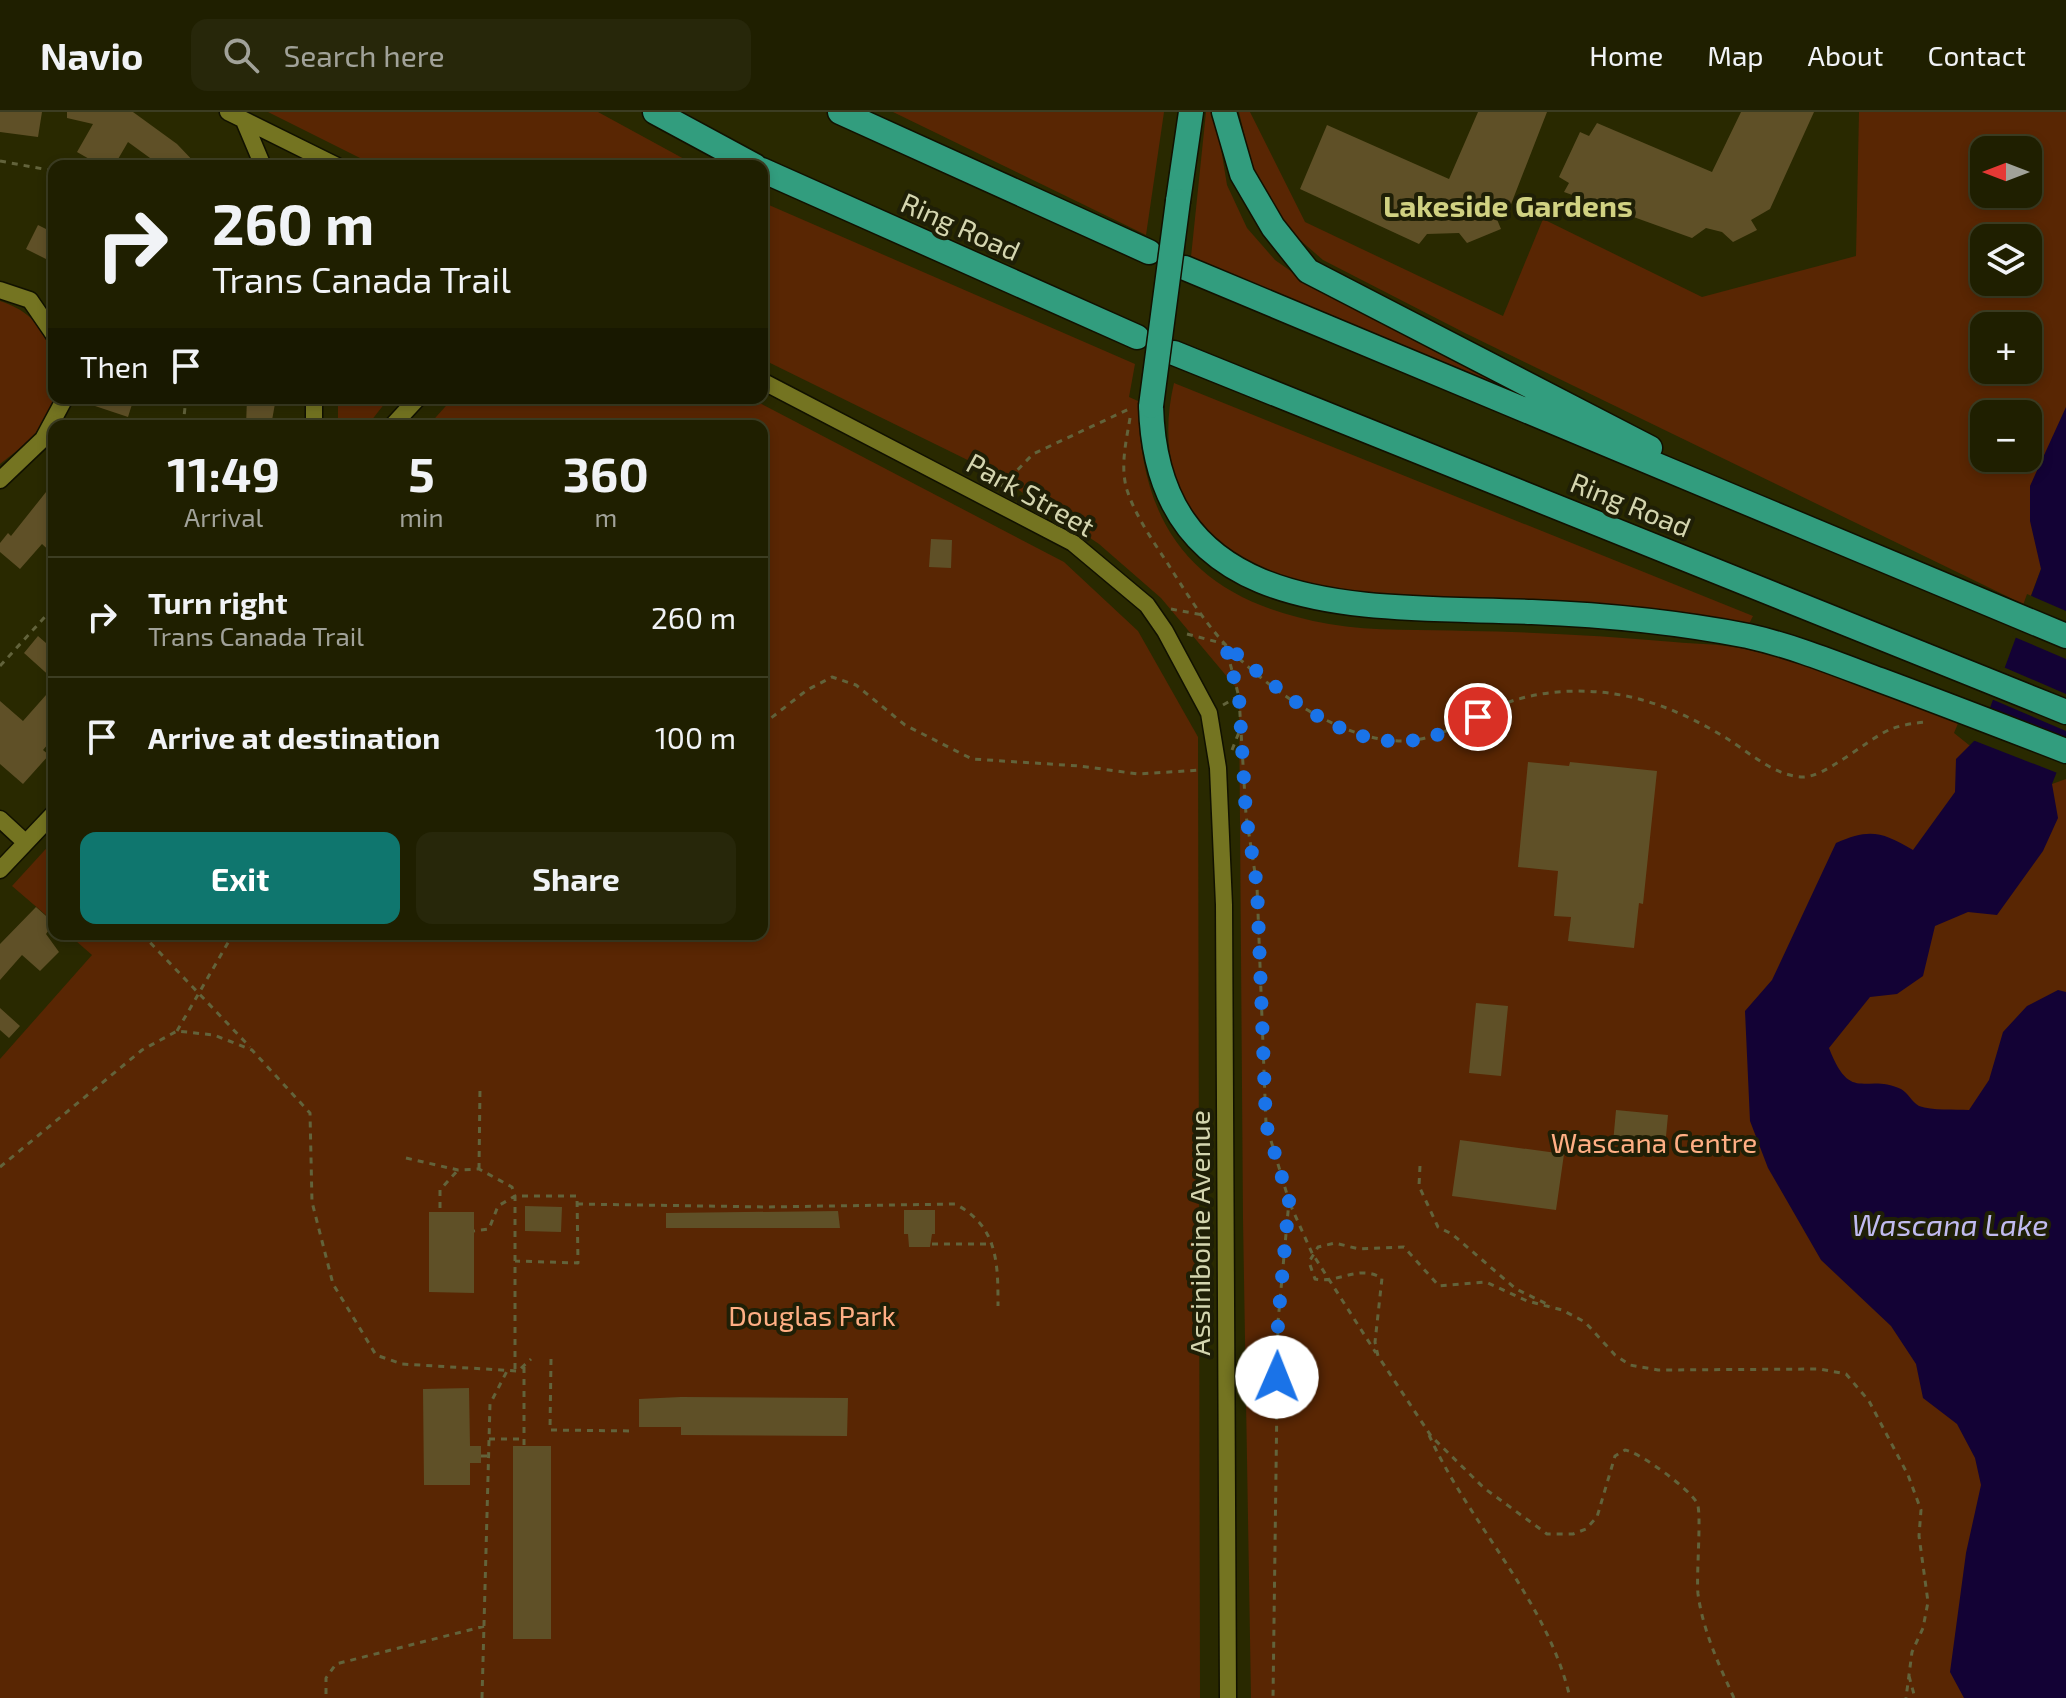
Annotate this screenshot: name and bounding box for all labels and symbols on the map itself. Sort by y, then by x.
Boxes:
north arrow [1970,136,2042,208]
street label: Ring Road [896,185,1026,267]
district label: Lakeside Gardens [1383,187,1633,223]
street label: Park Street [961,445,1101,543]
street label: Ring Road [1566,464,1696,544]
pin [1444,683,1512,751]
street label: Assiniboine Avenue [1182,1110,1216,1356]
park label: Wascana Centre [1551,1125,1757,1159]
water label: Wascana Lake [1852,1206,2048,1242]
park label: Douglas Park [728,1298,896,1332]
position arrow [1235,1335,1319,1419]

